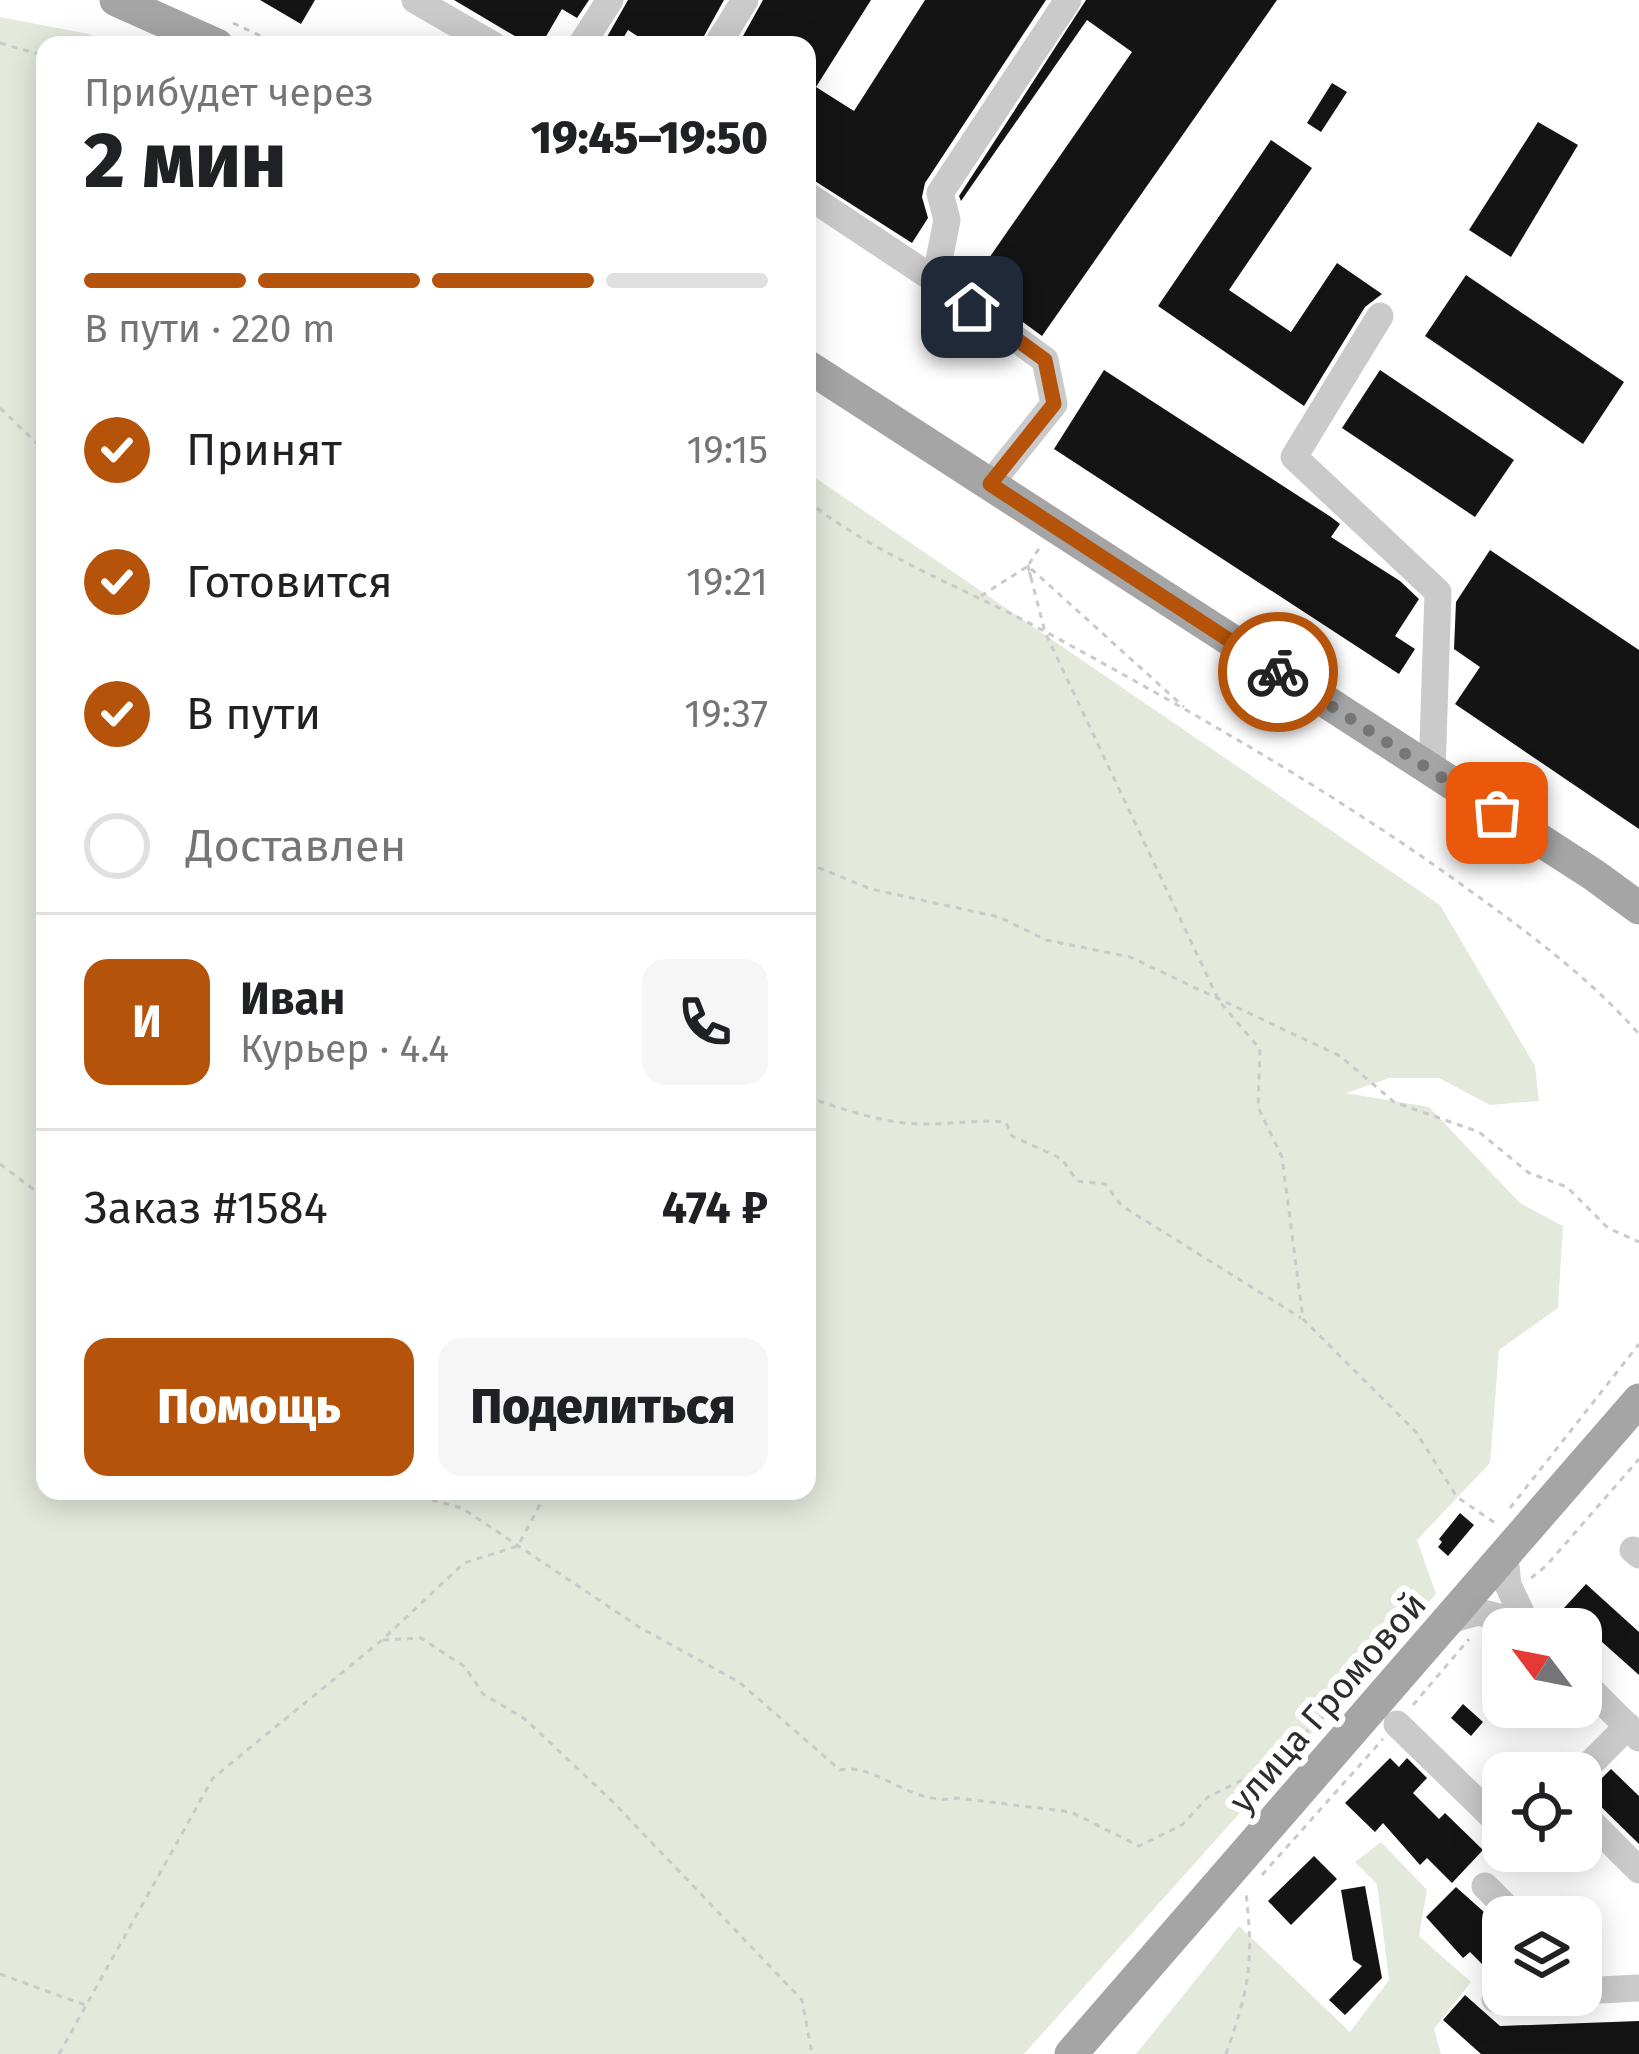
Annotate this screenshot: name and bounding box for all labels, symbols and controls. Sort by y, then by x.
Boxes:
text: Прибудет через [84,70,374,116]
text: 19:45–19:50 [531,111,768,165]
text: 2 мин [84,114,286,208]
pin [921,256,1023,358]
icon: home [939,274,1005,340]
text: В пути · 220 m [84,306,335,352]
icon: check [84,417,150,483]
text: Принят [186,423,342,477]
text: 19:15 [686,427,768,473]
icon: check [84,549,150,615]
text: Готовится [186,555,393,609]
text: 19:21 [686,559,768,605]
courier [1218,612,1338,732]
icon: bike [1245,639,1311,705]
icon: check [84,681,150,747]
text: В пути [186,687,321,741]
text: 19:37 [684,691,768,737]
pin [1446,762,1548,864]
icon: bag [1464,780,1530,846]
text: Доставлен [186,819,406,873]
button: phone [642,959,768,1085]
text: Иван [240,972,345,1026]
text: И [132,995,162,1049]
text: Курьер · 4.4 [240,1026,449,1072]
text: Заказ #1584 [84,1181,328,1235]
text: 474 ₽ [662,1181,768,1235]
button: Помощь [84,1338,414,1476]
button: Поделиться [438,1338,768,1476]
street label: улица Громовой [1220,1583,1436,1822]
north arrow [1482,1608,1602,1728]
map controls [1482,1608,1602,2016]
button: locate [1482,1752,1602,1872]
button: layers [1482,1896,1602,2016]

